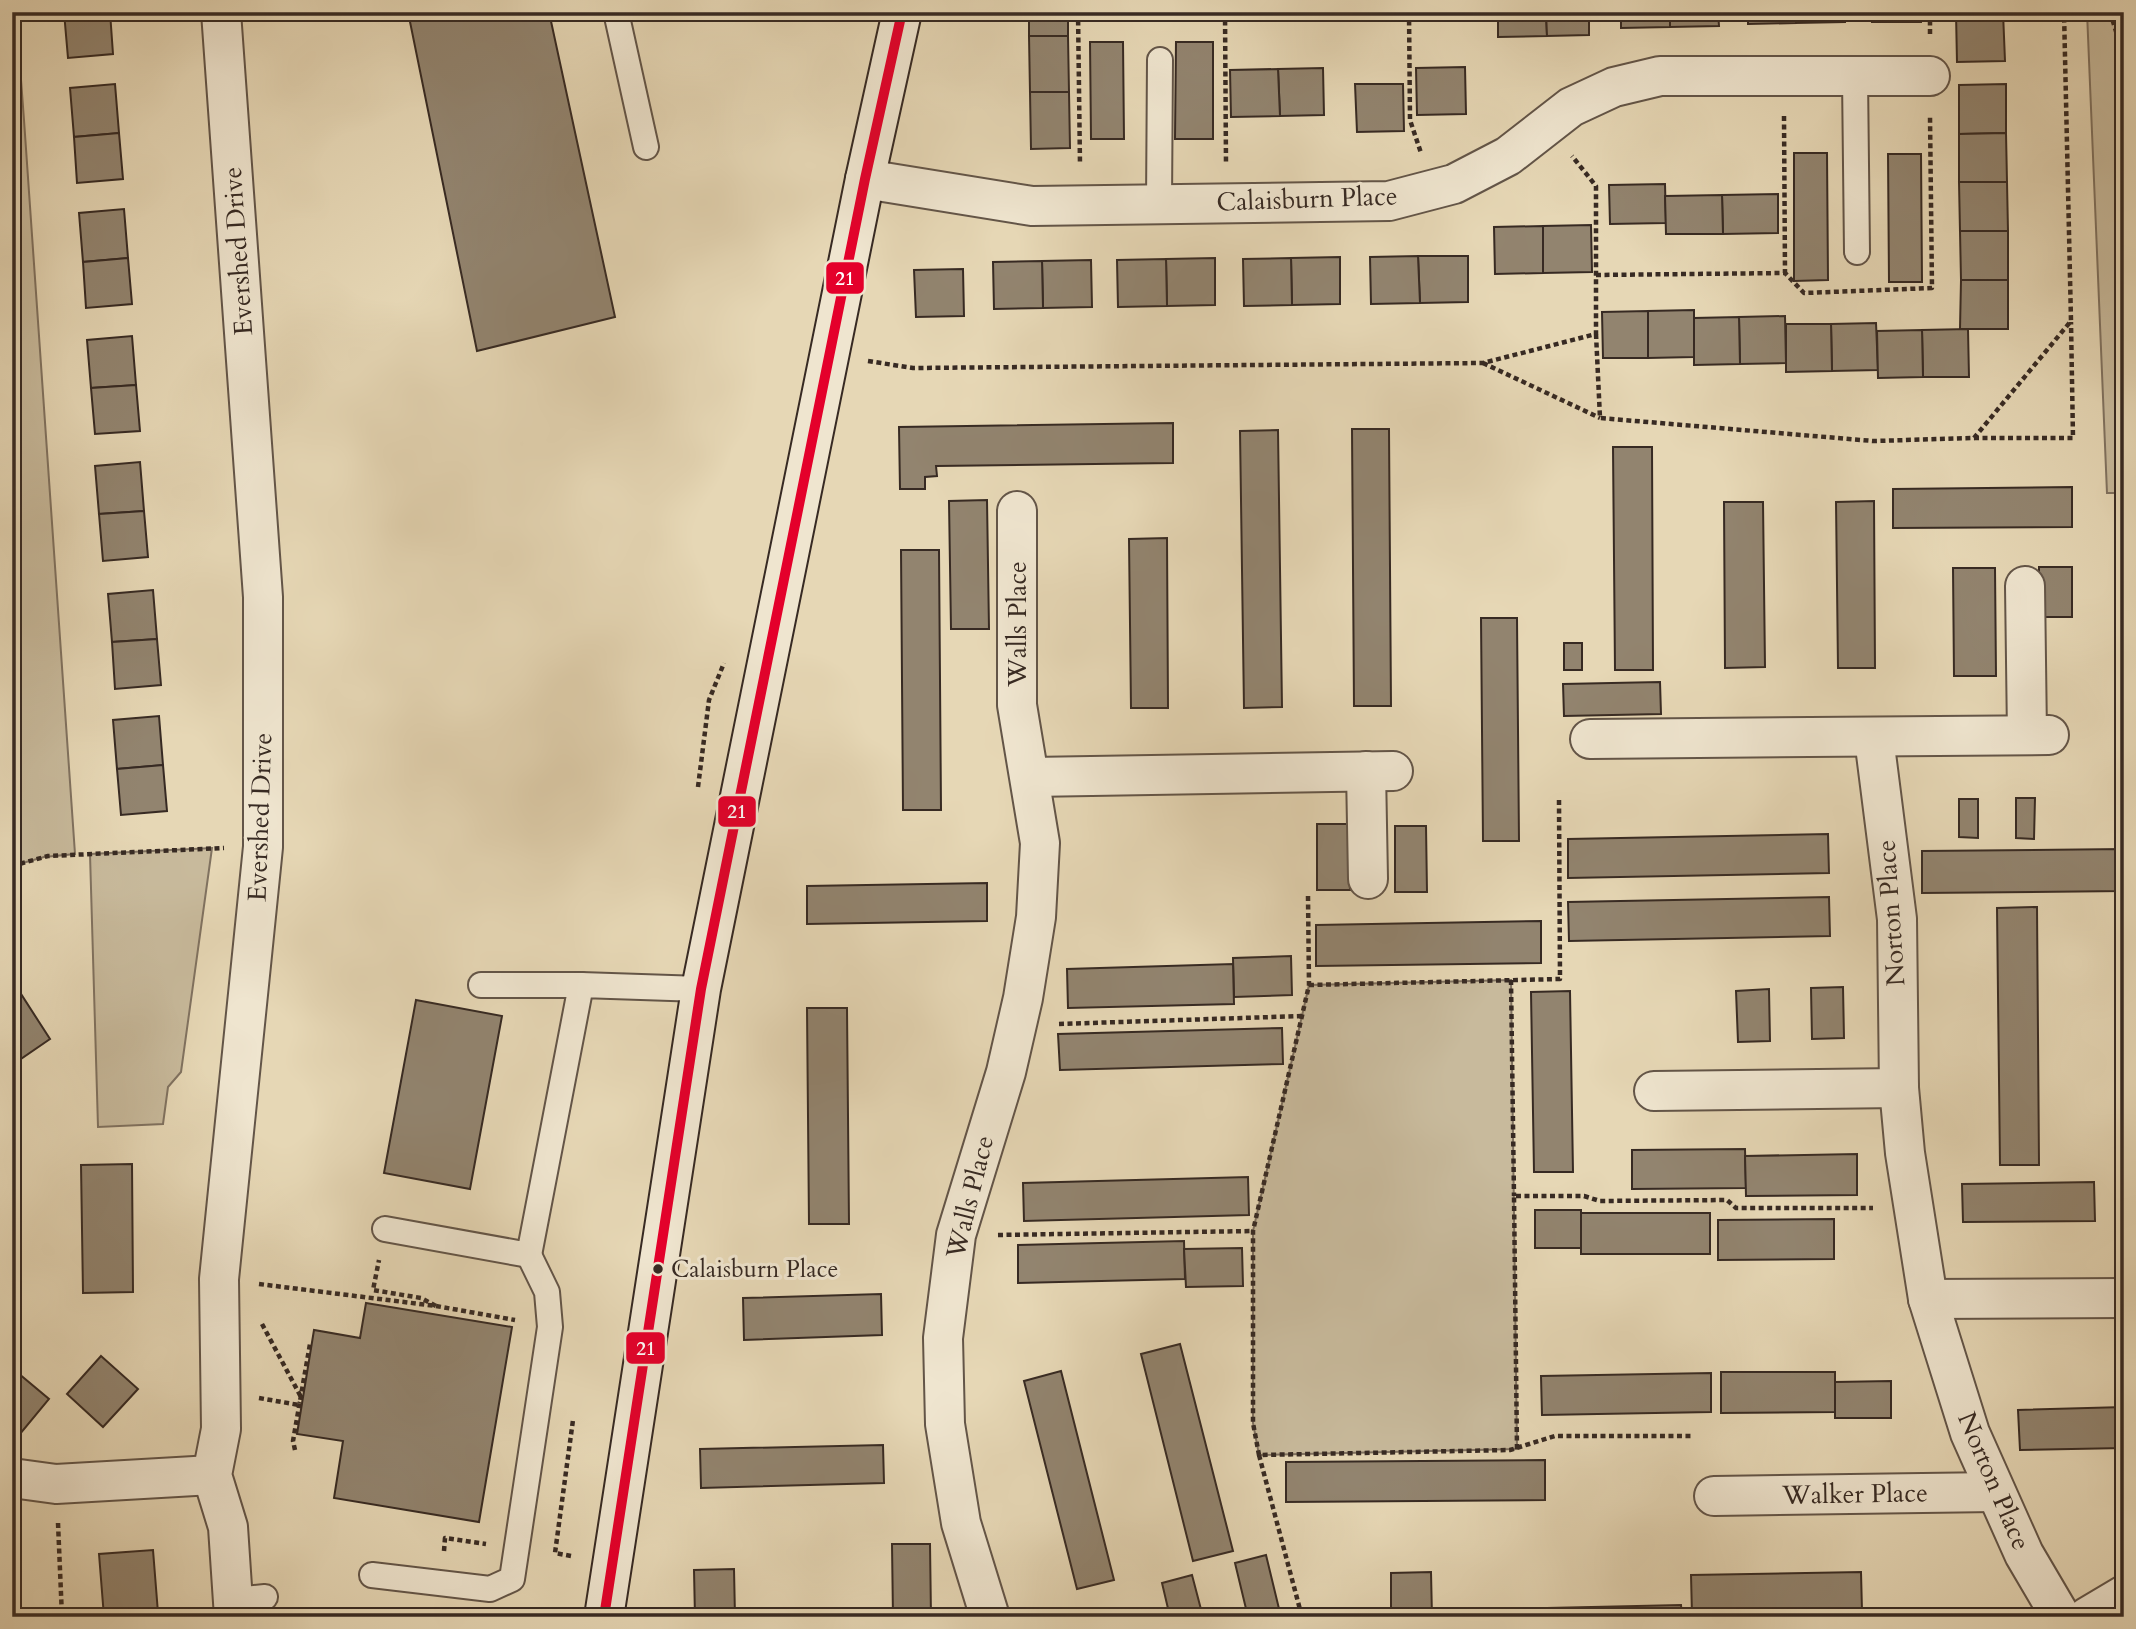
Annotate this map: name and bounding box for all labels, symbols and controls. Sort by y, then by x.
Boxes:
street label: Evershed Drive [215,166,261,336]
street label: Calaisburn Place [1216,178,1398,220]
line badge: 21 [825,261,865,295]
text: 21 [835,266,855,292]
street label: Walls Place [1000,561,1035,688]
street label: Evershed Drive [240,732,280,902]
line badge: 21 [717,795,757,828]
text: 21 [727,799,747,825]
street label: Norton Place [1868,839,1914,987]
street label: Walls Place [938,1132,1002,1263]
place label: Calaisburn Place [671,1253,838,1286]
marker: Calaisburn Place [651,1262,665,1276]
line badge: 21 [625,1331,666,1365]
text: 21 [636,1336,656,1362]
street label: Norton Place [1949,1407,2039,1555]
street label: Walker Place [1781,1475,1928,1513]

